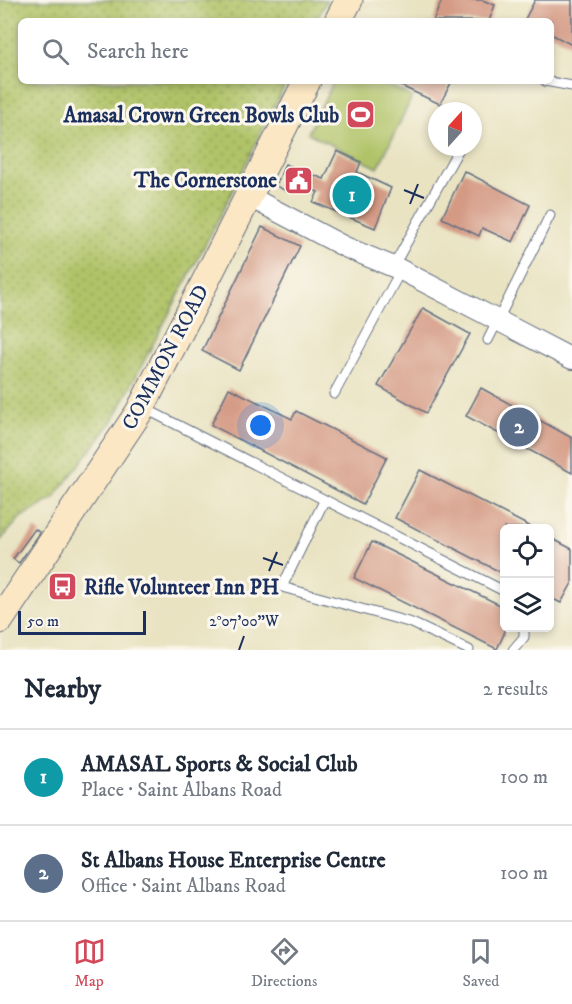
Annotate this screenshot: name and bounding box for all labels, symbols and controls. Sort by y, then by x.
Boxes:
search box [18,18,554,84]
icon: search [39,35,72,68]
text: Search here [87,38,189,65]
sports icon: Amasal Crown Green Bowls Club [344,99,376,131]
north arrow [428,102,482,156]
place label: Amasal Crown Green Bowls Club [63,103,339,129]
public building icon: The Cornerstone [282,164,314,196]
place label: The Cornerstone [133,168,277,194]
pin: 1 [332,172,372,218]
street label: COMMON ROAD [117,280,215,435]
pin: 2 [500,404,538,450]
your location [246,411,275,440]
map controls [500,524,554,632]
button: locate [500,524,554,578]
bus stop icon: Rifle Volunteer Inn PH [47,571,79,603]
place label: Rifle Volunteer Inn PH [84,575,280,601]
button: layers [500,578,554,632]
scale bar [18,608,146,636]
text: 50 m [27,611,59,631]
text: 2°07'00"W [209,612,279,631]
text: Nearby [24,673,101,706]
text: 2 results [483,677,548,702]
text: AMASAL Sports & Social Club [81,751,358,778]
text: 1 [40,765,47,790]
text: 100 m [500,765,548,790]
text: Place · Saint Albans Road [81,778,282,803]
text: St Albans House Enterprise Centre [81,847,386,874]
text: 2 [39,861,48,886]
text: 100 m [500,861,548,886]
text: Office · Saint Albans Road [81,874,286,899]
tab: Map [73,935,106,991]
tab: Directions [251,935,317,991]
tab: Saved [463,935,499,991]

